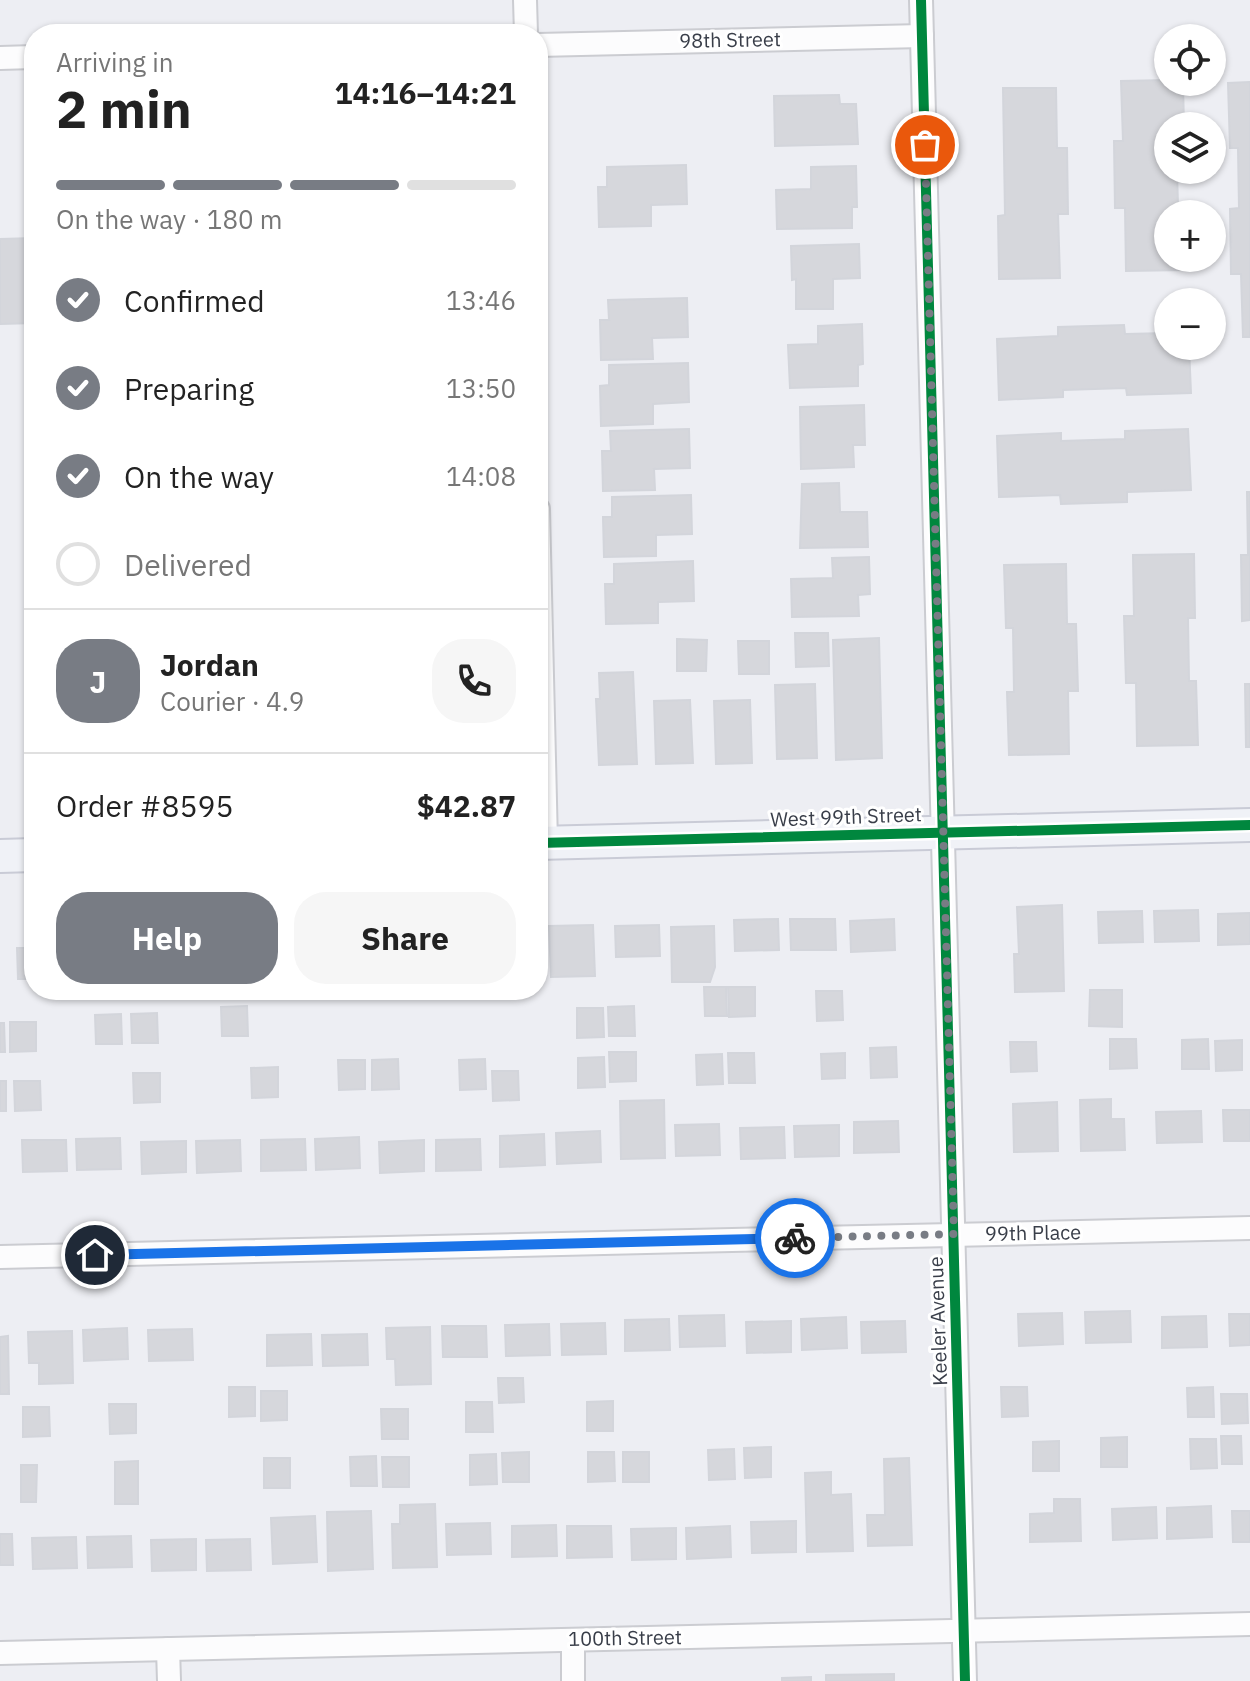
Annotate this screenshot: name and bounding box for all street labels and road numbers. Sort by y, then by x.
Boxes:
street label: 98th Street [679,25,781,54]
street label: West 99th Street [770,800,922,833]
street label: 99th Place [985,1218,1081,1247]
street label: Keeler Avenue [922,1256,953,1386]
street label: 100th Street [568,1623,682,1652]

